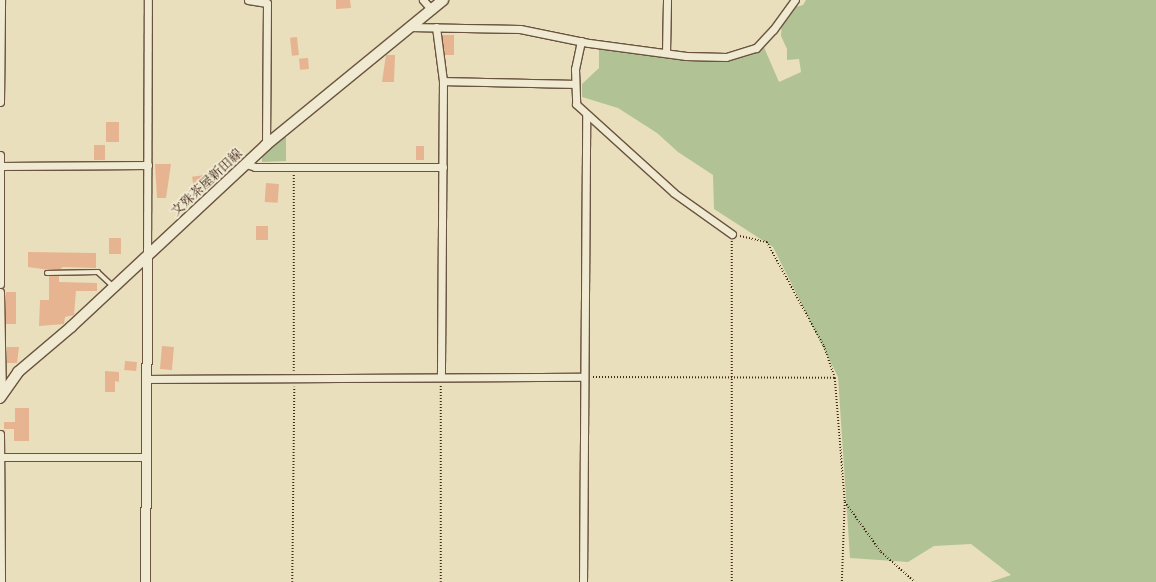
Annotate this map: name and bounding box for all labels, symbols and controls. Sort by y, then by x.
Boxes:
street label: 文殊茶屋新田線 [168,146,246,220]

